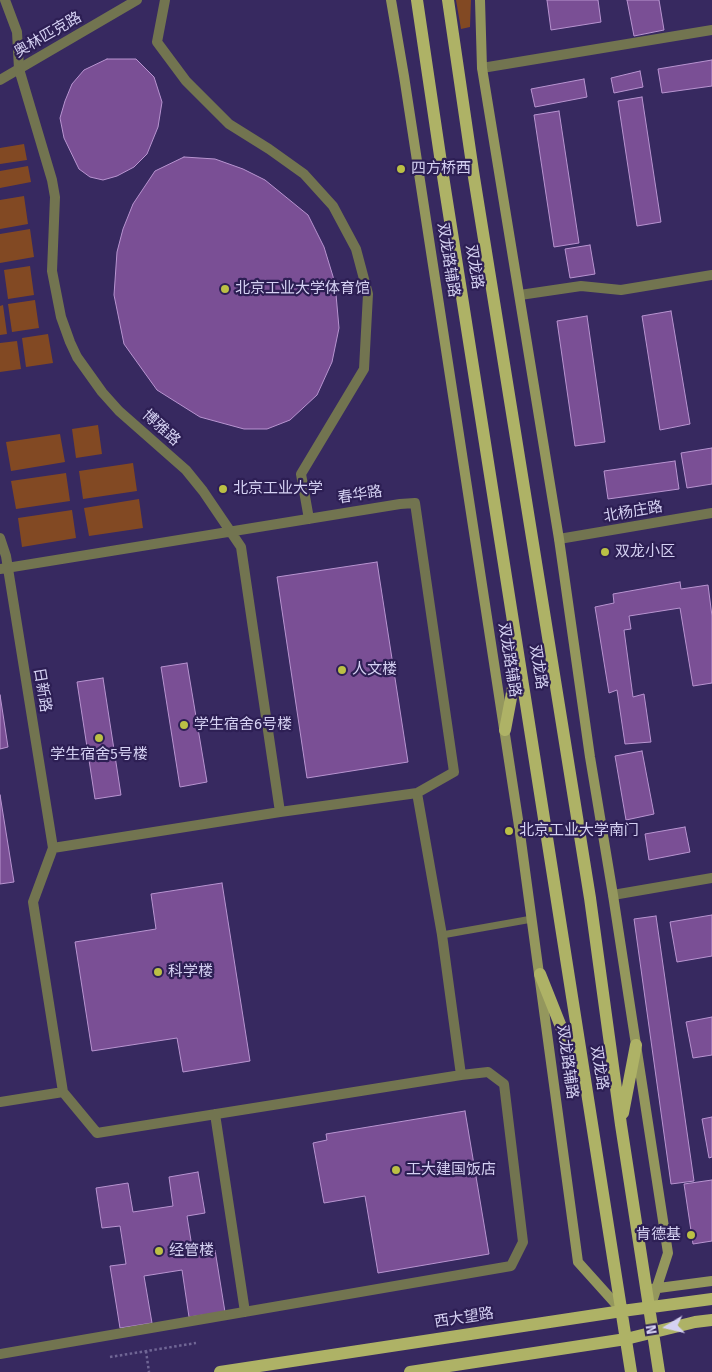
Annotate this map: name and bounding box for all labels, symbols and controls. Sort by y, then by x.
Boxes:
street label: 奥林匹克路 [11,8,85,62]
place label: 四方桥西 [411,160,471,178]
marker: 四方桥西 [395,163,407,175]
street label: 双龙路辅路 [433,222,463,298]
street label: 双龙路 [462,243,486,291]
place label: 北京工业大学体育馆 [235,280,370,298]
marker: 北京工业大学体育馆 [219,283,231,295]
street label: 博雅路 [138,406,184,450]
place label: 北京工业大学 [233,480,323,498]
marker: 北京工业大学 [217,483,229,495]
street label: 春华路 [336,483,384,507]
street label: 北杨庄路 [602,498,664,526]
place label: 双龙小区 [615,543,675,561]
marker: 双龙小区 [599,546,611,558]
street label: 双龙路辅路 [494,622,524,698]
street label: 双龙路 [526,643,550,691]
place label: 人文楼 [352,661,397,679]
marker: 人文楼 [336,664,348,676]
street label: 日新路 [30,666,54,714]
place label: 学生宿舍6号楼 [194,716,292,734]
marker: 学生宿舍6号楼 [178,719,190,731]
marker: 学生宿舍5号楼 [93,732,105,744]
place label: 学生宿舍5号楼 [50,746,148,764]
place label: 北京工业大学南门 [519,822,639,840]
marker: 北京工业大学南门 [503,825,515,837]
place label: 科学楼 [168,963,213,981]
marker: 科学楼 [152,966,164,978]
street label: 双龙路辅路 [553,1024,581,1100]
street label: 双龙路 [587,1044,611,1092]
place label: 工大建国饭店 [406,1161,496,1179]
marker: 工大建国饭店 [390,1164,402,1176]
place label: 肯德基 [636,1226,681,1244]
marker: 肯德基 [685,1229,697,1241]
place label: 经管楼 [169,1242,214,1260]
marker: 经管楼 [153,1245,165,1257]
north arrow [642,1302,692,1352]
street label: 西大望路 [433,1304,495,1332]
text: N [643,1324,661,1335]

